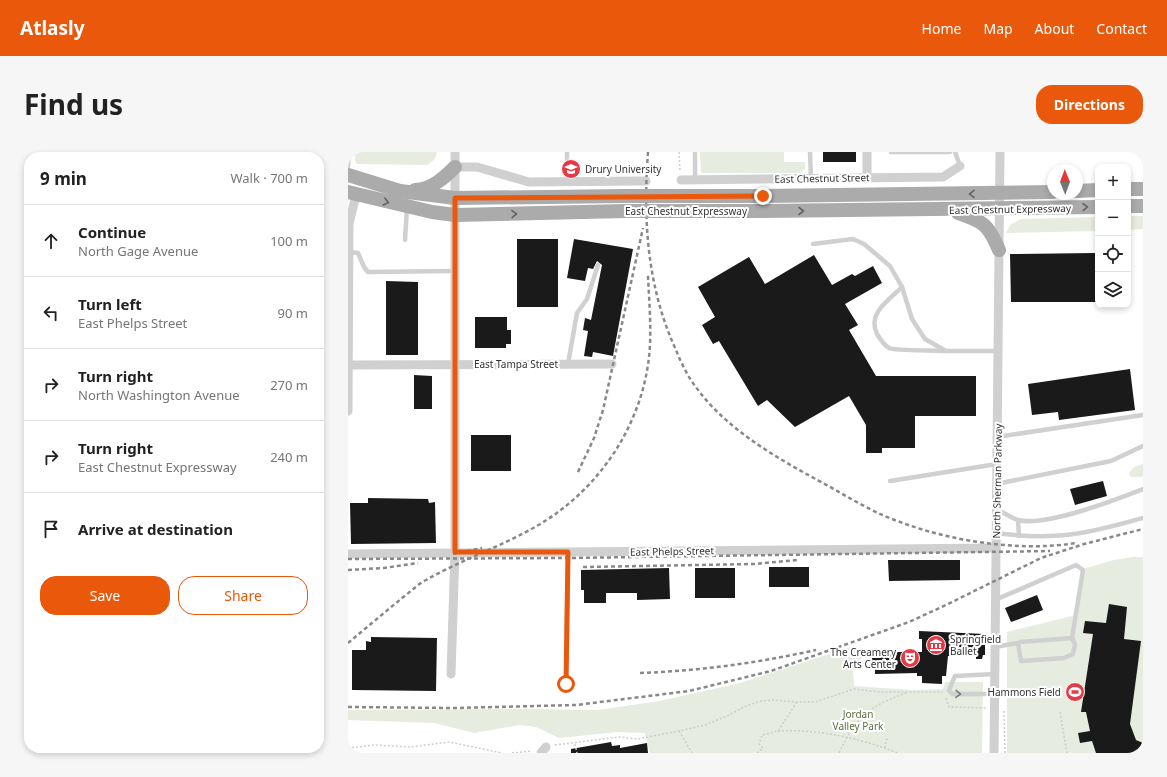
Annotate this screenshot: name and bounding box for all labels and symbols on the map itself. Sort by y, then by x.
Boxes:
school or university icon: Drury University [560,158,582,180]
place label: Drury University [585,162,662,176]
north arrow [1047,164,1083,200]
street label: East Chestnut Street [774,170,870,186]
route end [754,187,772,205]
one-way arrow [969,190,975,198]
one-way arrow [383,197,389,205]
street label: East Chestnut Expressway [949,201,1072,217]
one-way arrow [1082,203,1088,211]
street label: East Chestnut Expressway [625,204,748,218]
one-way arrow [798,207,804,215]
one-way arrow [511,210,517,218]
street label: East Tampa Street [474,357,558,371]
street label: North Sherman Parkway [989,422,1005,539]
street label: East Phelps Street [630,543,715,559]
place label: Springfield Ballet [950,632,1001,658]
museum icon: Springfield Ballet [925,634,947,656]
place label: The Creamery Arts Center [830,645,897,671]
theatre icon: The Creamery Arts Center [899,647,921,669]
route start [557,675,575,693]
sports icon: Hammons Field [1064,681,1086,703]
place label: Hammons Field [988,685,1061,699]
one-way arrow [955,690,961,698]
park label: Jordan Valley Park [833,707,884,733]

